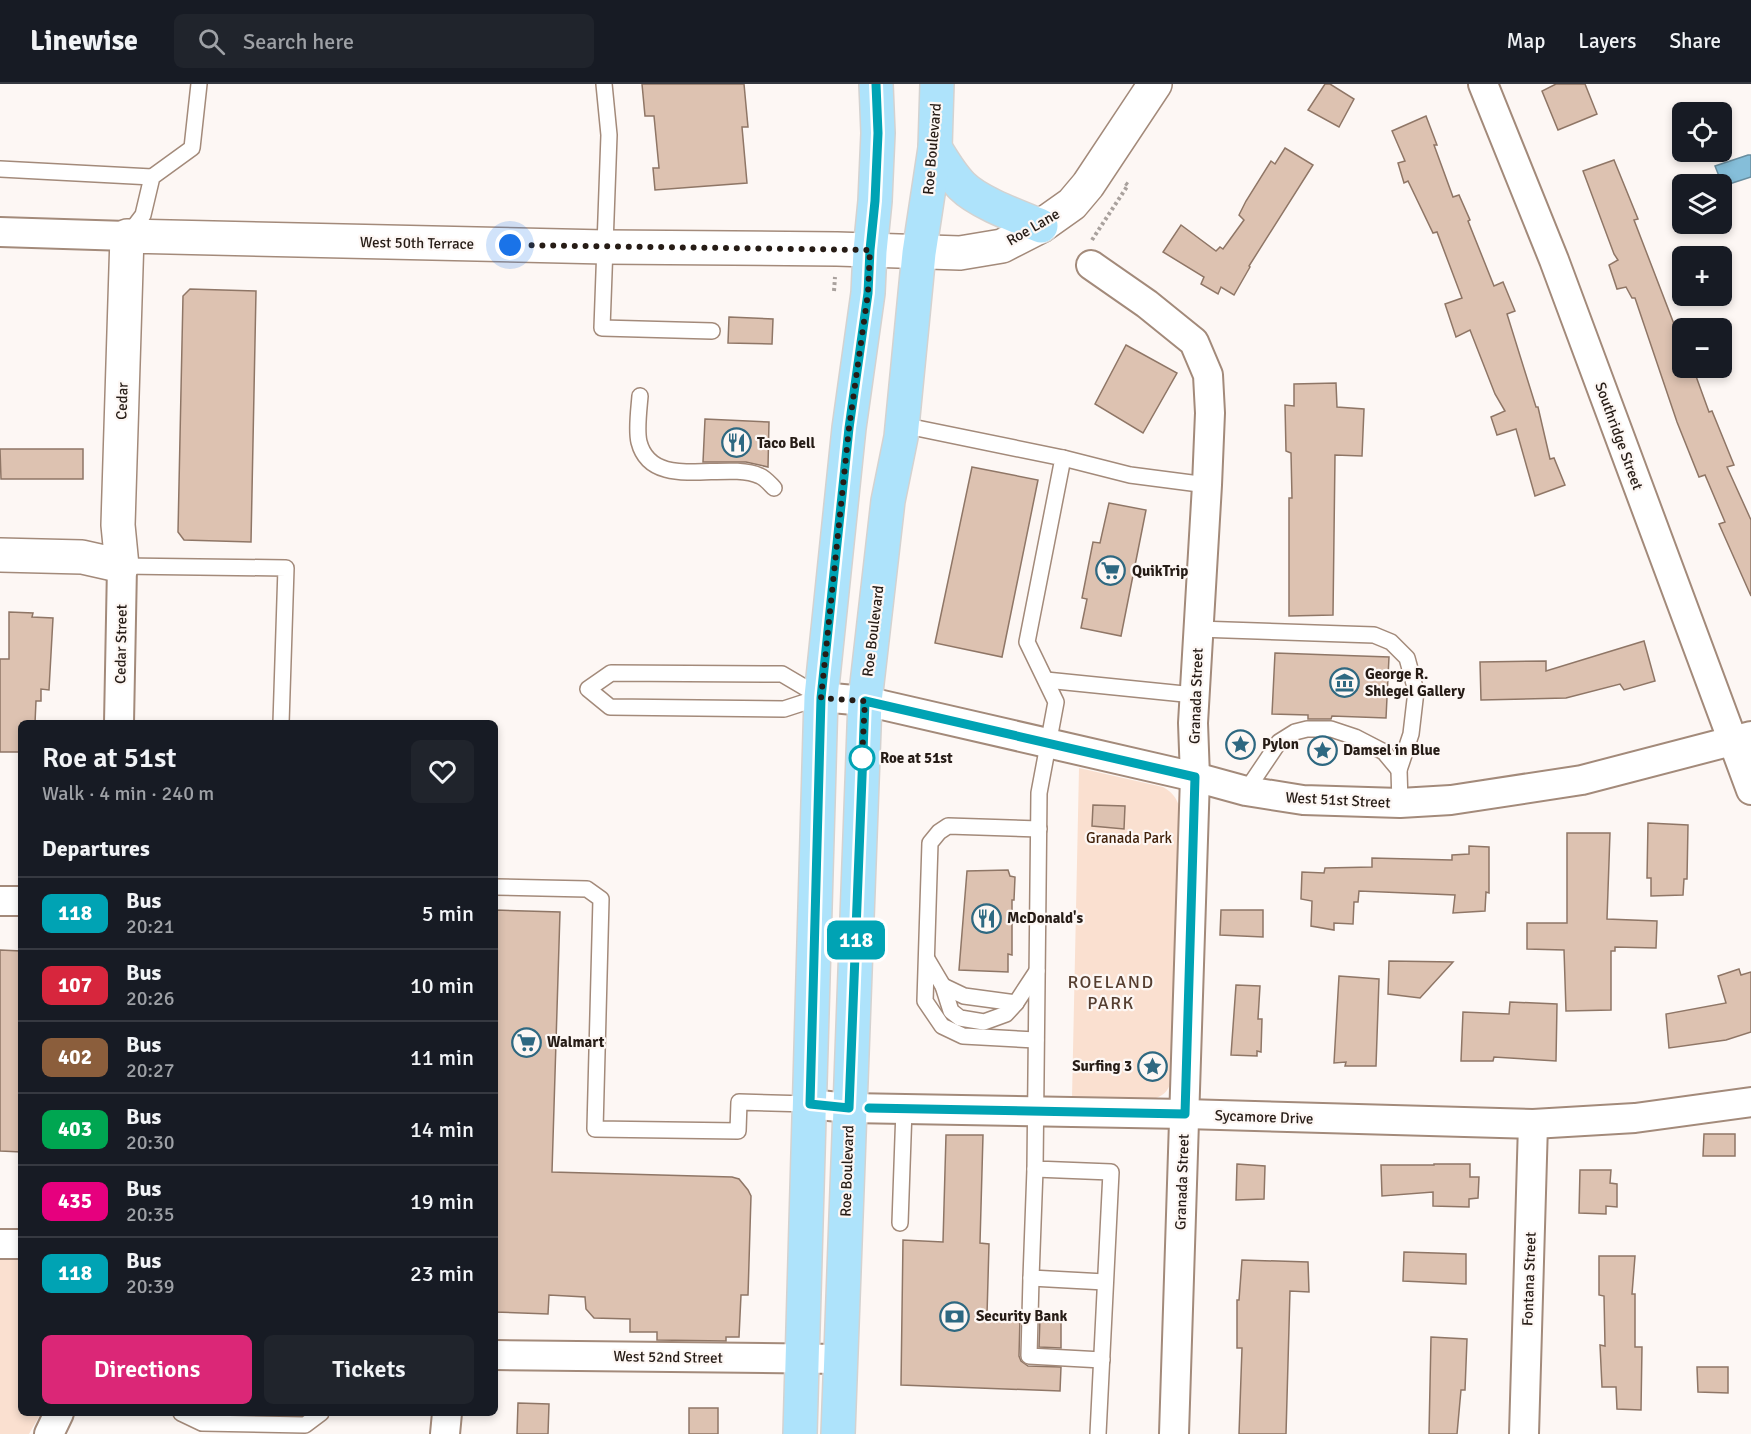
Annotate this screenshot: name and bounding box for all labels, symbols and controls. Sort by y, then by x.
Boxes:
search box [174,14,594,68]
text: Linewise [30,24,138,58]
icon: search [195,25,228,58]
text: Search here [243,28,354,55]
text: Map [1507,28,1545,54]
text: Layers [1578,28,1636,54]
text: Share [1669,28,1721,54]
street label: Roe Boulevard [919,102,945,196]
map controls [1672,102,1732,378]
button: locate [1672,102,1732,162]
button: layers [1672,174,1732,234]
street label: Roe Lane [1003,205,1063,249]
your location [495,230,525,260]
street label: West 50th Terrace [360,233,474,253]
button: + [1672,246,1732,306]
button: − [1672,318,1732,378]
street label: Southridge Street [1591,380,1647,492]
street label: Cedar [112,381,132,420]
restaurant icon: Taco Bell [720,427,752,459]
place label: Taco Bell [757,434,816,452]
supermarket icon: QuikTrip [1095,555,1127,587]
place label: QuikTrip [1132,562,1188,580]
street label: Roe Boulevard [858,584,888,678]
street label: Cedar Street [111,604,131,684]
street label: Granada Street [1185,648,1207,744]
place label: George R. Shlegel Gallery [1365,665,1465,700]
museum icon: George R. Shlegel Gallery [1328,667,1360,699]
place icon: Pylon [1225,728,1257,760]
place icon: Damsel in Blue [1306,734,1338,766]
place label: Pylon [1262,735,1299,753]
button: heart [411,740,474,803]
text: Roe at 51st [42,741,176,775]
place label: Damsel in Blue [1343,741,1440,759]
marker: Roe at 51st [849,745,875,771]
place label: Roe at 51st [880,749,953,767]
text: Walk · 4 min · 240 m [42,781,214,806]
street label: West 51st Street [1285,788,1391,812]
park label: Granada Park [1086,829,1173,847]
text: Departures [42,835,150,862]
text: Bus [126,887,161,914]
text: 118 [58,900,92,926]
text: 5 min [422,900,474,927]
restaurant icon: McDonald's [970,902,1002,934]
place label: McDonald's [1007,909,1084,927]
text: 20:21 [126,914,175,939]
line badge: 118 [822,920,890,960]
text: 118 [839,927,873,953]
text: Bus [126,959,161,986]
district label: ROELAND PARK [1067,971,1155,1014]
text: 107 [58,972,92,998]
text: 10 min [410,972,474,999]
text: 20:26 [126,986,175,1011]
supermarket icon: Walmart [510,1026,542,1058]
text: Bus [126,1031,161,1058]
place label: Walmart [547,1033,605,1051]
text: 402 [58,1044,92,1070]
text: 11 min [410,1044,474,1071]
place icon: Surfing 3 [1137,1050,1169,1082]
place label: Surfing 3 [1072,1057,1132,1075]
text: 20:27 [126,1058,175,1083]
text: Bus [126,1103,161,1130]
street label: Sycamore Drive [1214,1106,1314,1128]
text: 403 [58,1116,92,1142]
text: 14 min [410,1116,474,1143]
street label: Roe Boulevard [836,1125,858,1217]
text: 20:30 [126,1130,175,1155]
street label: Granada Street [1171,1134,1193,1230]
text: Bus [126,1175,161,1202]
text: 435 [58,1188,92,1214]
text: 19 min [410,1188,474,1215]
text: 20:35 [126,1202,175,1227]
street label: Fontana Street [1518,1232,1540,1326]
text: Bus [126,1247,161,1274]
text: 118 [58,1260,92,1286]
text: 23 min [410,1260,474,1287]
text: 20:39 [126,1274,175,1299]
bank icon: Security Bank [939,1300,971,1332]
place label: Security Bank [976,1307,1067,1325]
button: Directions [42,1335,252,1404]
button: Tickets [264,1335,474,1404]
street label: West 52nd Street [613,1347,723,1367]

